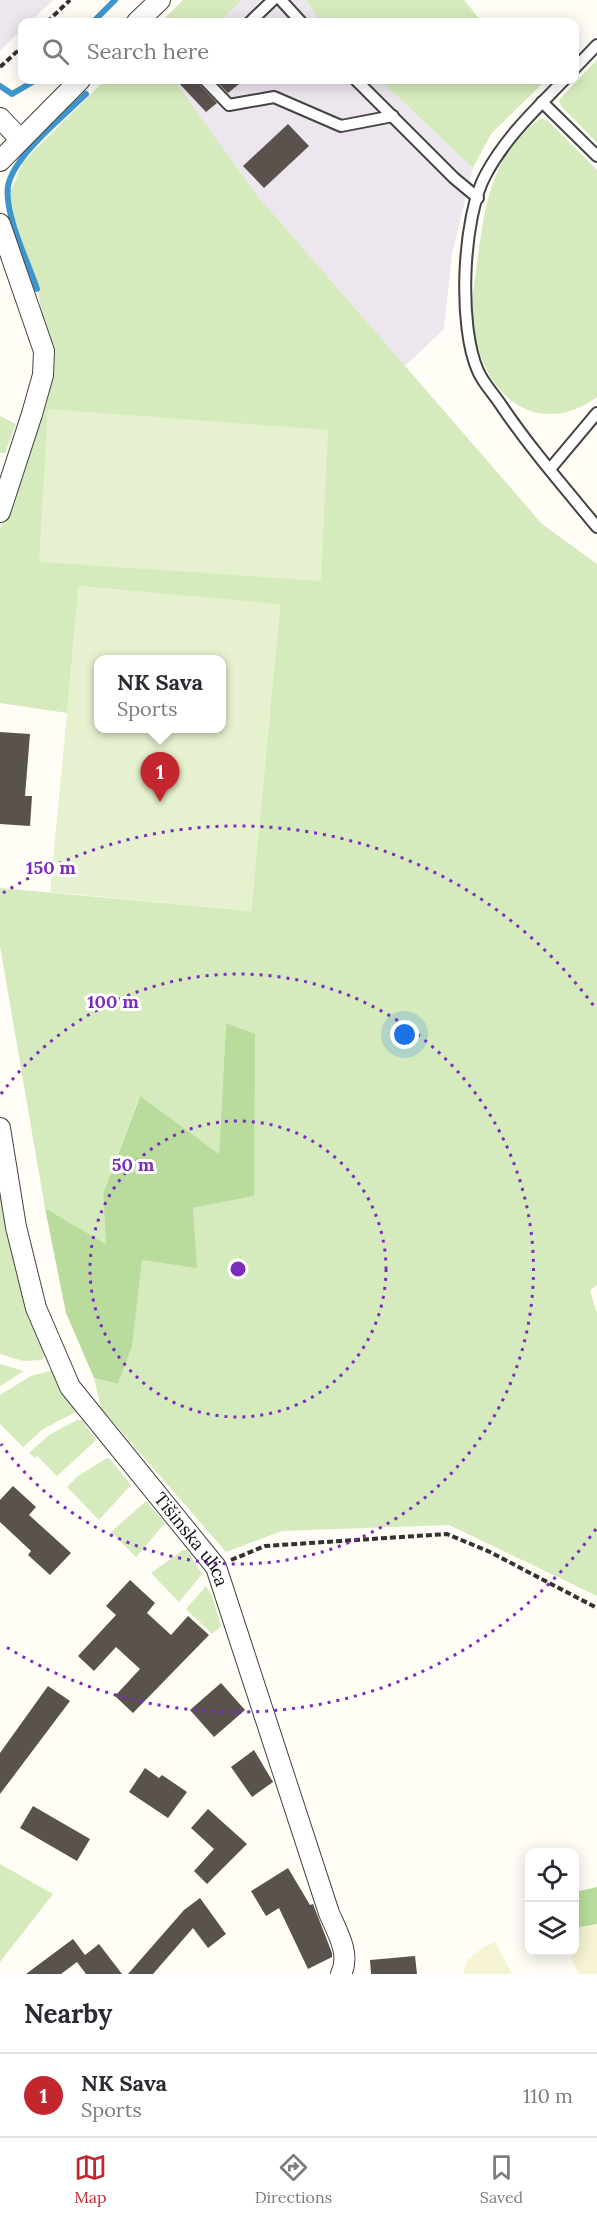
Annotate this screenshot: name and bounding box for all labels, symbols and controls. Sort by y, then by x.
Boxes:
search box [18,18,579,84]
icon: search [39,35,72,68]
text: Search here [87,37,209,65]
popup [94,655,226,733]
text: NK Sava [117,668,203,696]
text: Sports [117,696,178,721]
pin: 1 [140,752,180,802]
text: 150 m [26,856,76,879]
text: 100 m [87,990,139,1013]
your location [390,1020,419,1049]
text: 50 m [112,1153,155,1176]
centre of rings [228,1259,248,1279]
street label: Tišinska ulica [149,1487,234,1589]
map controls [525,1848,579,1956]
button: locate [525,1848,579,1902]
button: layers [525,1902,579,1956]
text: Nearby [24,1997,112,2030]
text: NK Sava [81,2069,167,2097]
text: 1 [39,2083,48,2108]
text: 110 m [523,2083,573,2108]
text: Sports [81,2097,142,2122]
tab: Map [74,2151,107,2207]
tab: Directions [255,2151,332,2207]
tab: Saved [480,2151,523,2207]

